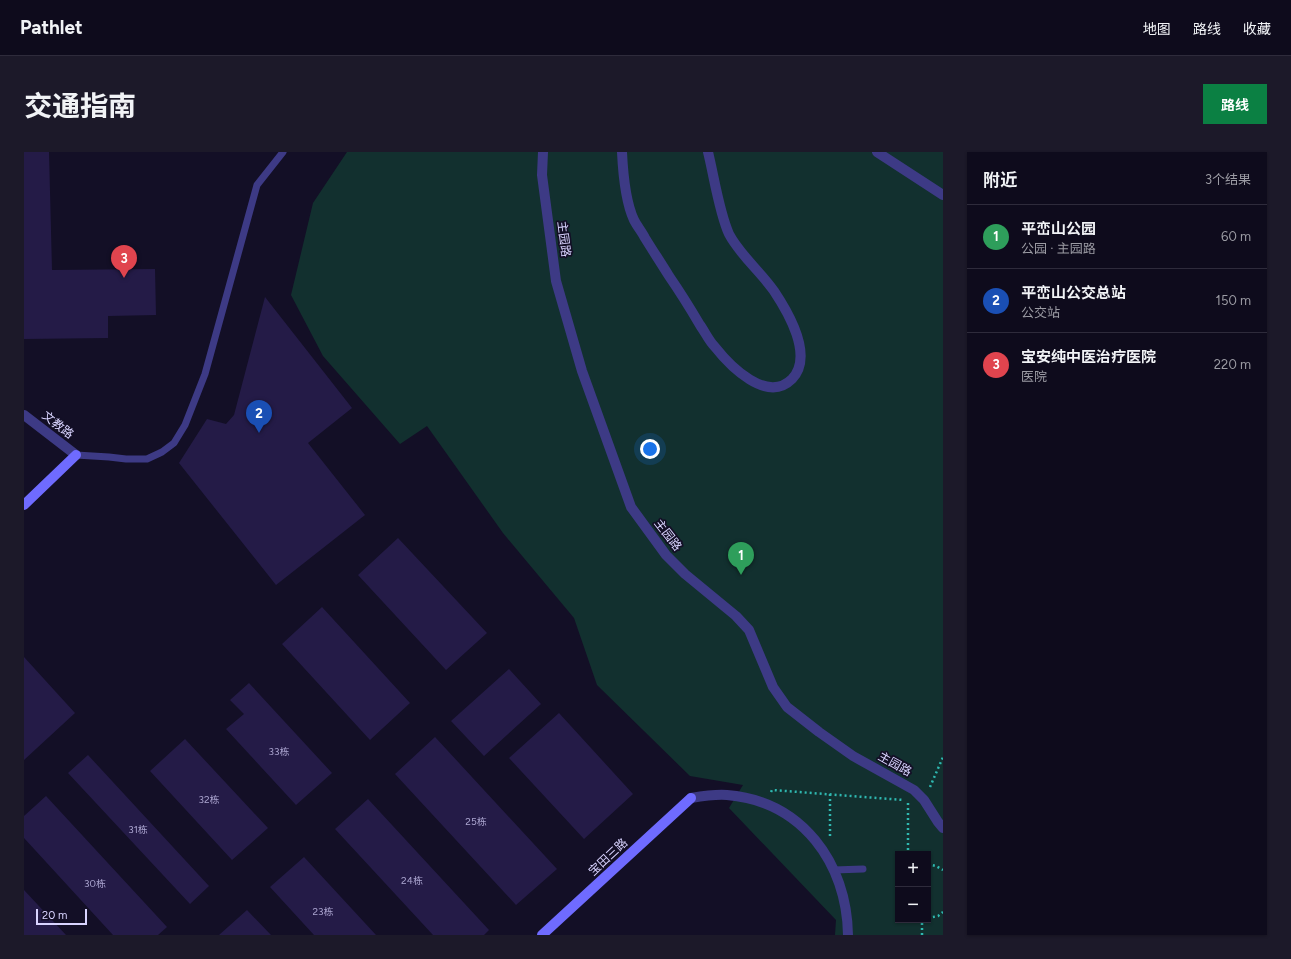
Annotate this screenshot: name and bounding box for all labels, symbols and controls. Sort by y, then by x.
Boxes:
text: Pathlet [20,16,83,39]
text: 地图 [1143,21,1171,38]
text: 路线 [1193,21,1221,38]
text: 收藏 [1243,21,1271,38]
button: 路线 [1203,84,1267,124]
text: 交通指南 [24,89,136,123]
text: 附近 [983,170,1017,190]
text: 3个结果 [1205,172,1251,187]
street label: 主园路 [555,220,573,258]
text: 平峦山公园 [1021,220,1096,238]
text: 1 [993,229,999,244]
text: 60 m [1221,229,1251,244]
text: 公园 · 主园路 [1021,241,1096,256]
pin: 3 [111,245,137,278]
text: 平峦山公交总站 [1021,284,1126,302]
text: 2 [992,293,1000,308]
text: 150 m [1216,293,1251,308]
text: 公交站 [1021,305,1060,320]
text: 宝安纯中医治疗医院 [1021,348,1156,366]
text: 3 [992,357,1000,372]
text: 220 m [1214,357,1251,372]
text: 医院 [1021,369,1047,384]
pin: 2 [246,400,272,433]
street label: 文教路 [40,408,76,442]
your location [640,439,660,459]
street label: 主园路 [651,517,685,553]
pin: 1 [728,542,754,575]
house number: 33栋 [269,745,289,758]
street label: 主园路 [876,749,914,779]
house number: 32栋 [198,793,220,806]
house number: 25栋 [465,815,487,828]
house number: 31栋 [128,823,148,836]
street label: 宝田三路 [586,836,630,878]
map controls [895,851,931,923]
button: + [895,851,931,887]
house number: 24栋 [401,874,423,887]
house number: 30栋 [84,877,106,890]
button: − [895,887,931,923]
house number: 23栋 [312,905,334,918]
scale bar [36,907,87,926]
text: 20 m [42,909,67,922]

